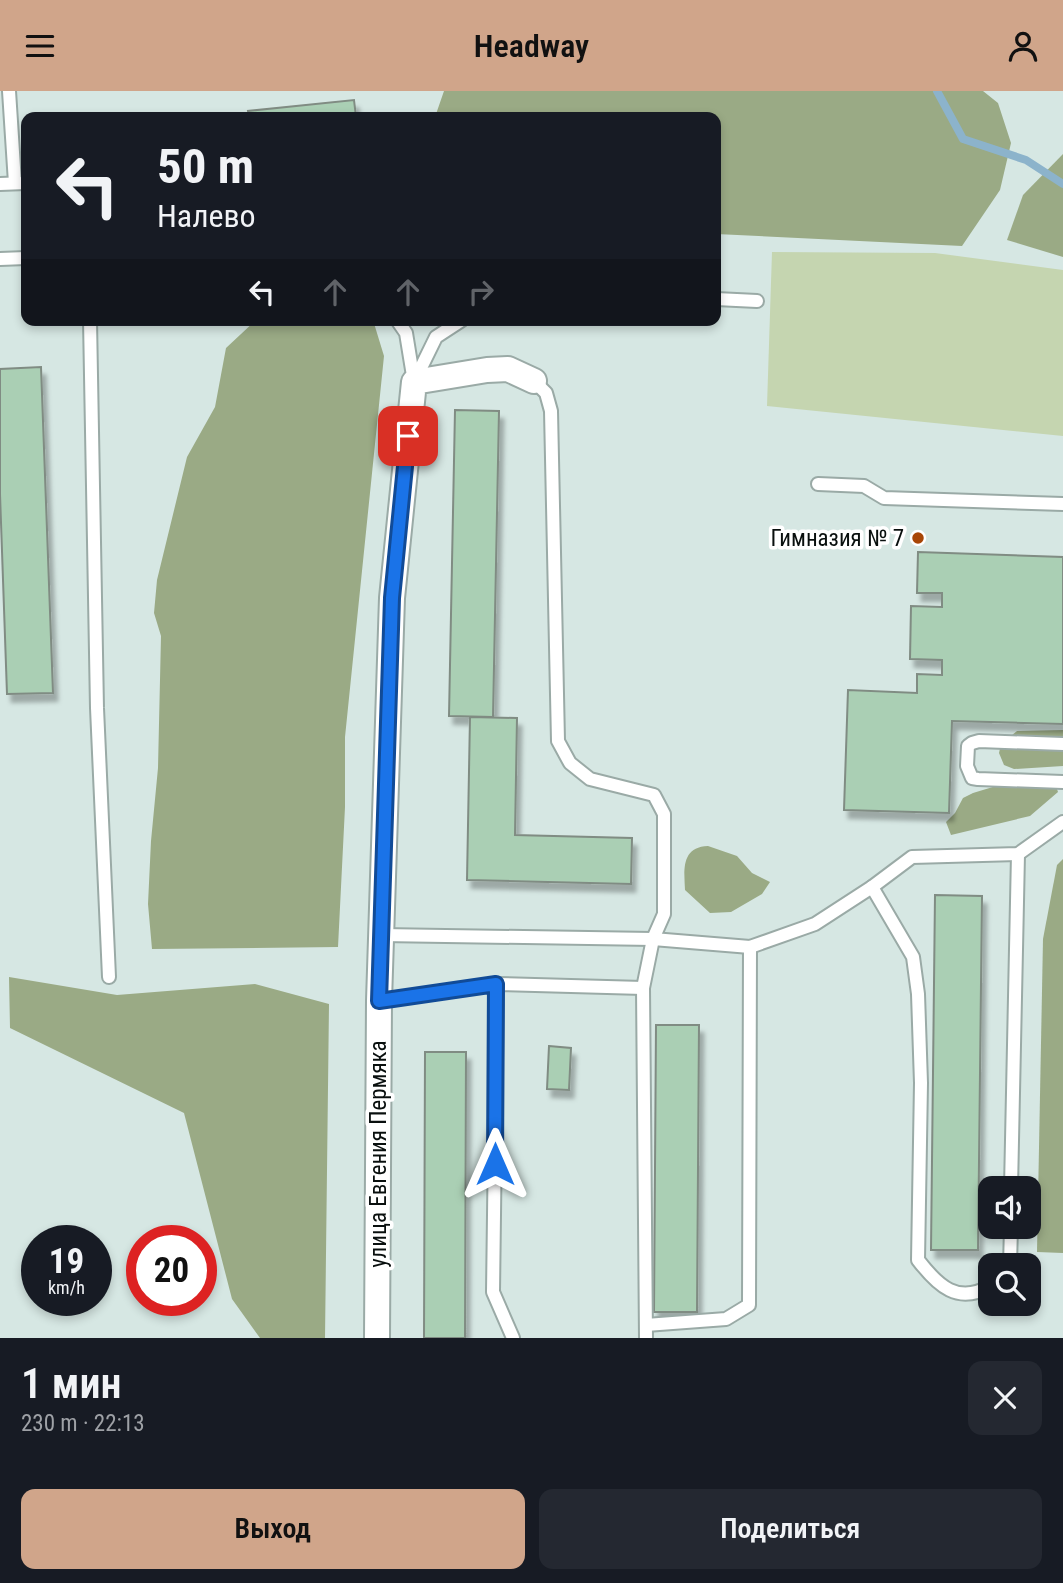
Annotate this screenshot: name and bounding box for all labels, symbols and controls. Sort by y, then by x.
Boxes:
icon: menu [21,27,59,65]
text: Headway [474,27,589,65]
icon: person [1004,27,1042,65]
text: 50 m [157,138,254,195]
icon: left [42,140,133,231]
text: Налево [157,197,256,235]
icon: left [243,273,281,311]
icon: ahead [316,273,354,311]
icon: ahead [389,273,427,311]
icon: right [462,273,500,311]
pin [378,406,438,466]
icon: arrive [389,417,427,455]
place label: Гимназия № 7 [770,525,904,552]
marker: Гимназия № 7 [910,530,926,546]
street label: улица Евгения Пермяка [365,1040,392,1268]
position arrow [458,1127,532,1201]
map controls [978,1176,1041,1316]
button: sound [978,1176,1041,1239]
speed limit sign: 20 [126,1225,217,1316]
text: 19 [49,1241,84,1282]
button: search [978,1253,1041,1316]
text: km/h [48,1277,85,1298]
text: 1 мин [21,1359,122,1408]
button: close [968,1361,1042,1435]
text: 230 m · 22:13 [21,1410,145,1437]
button: Выход [21,1489,525,1569]
button: Поделиться [539,1489,1042,1569]

